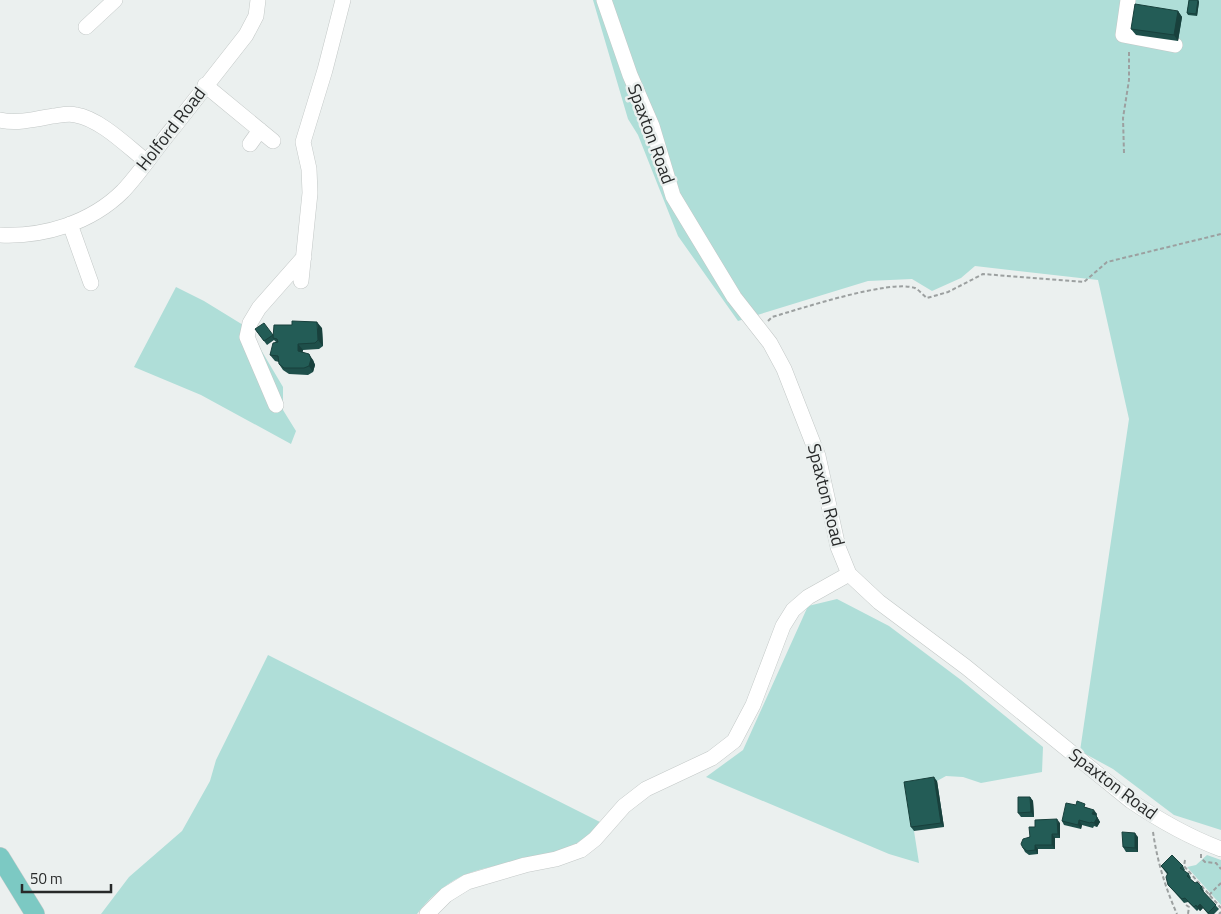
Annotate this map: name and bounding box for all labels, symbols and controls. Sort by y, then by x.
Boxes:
street label: Spaxton Road [621,80,682,188]
street label: Holford Road [129,81,212,176]
street label: Spaxton Road [801,441,852,549]
street label: Spaxton Road [1063,741,1163,826]
scale bar [22,862,111,894]
text: 50 m [30,867,63,890]

